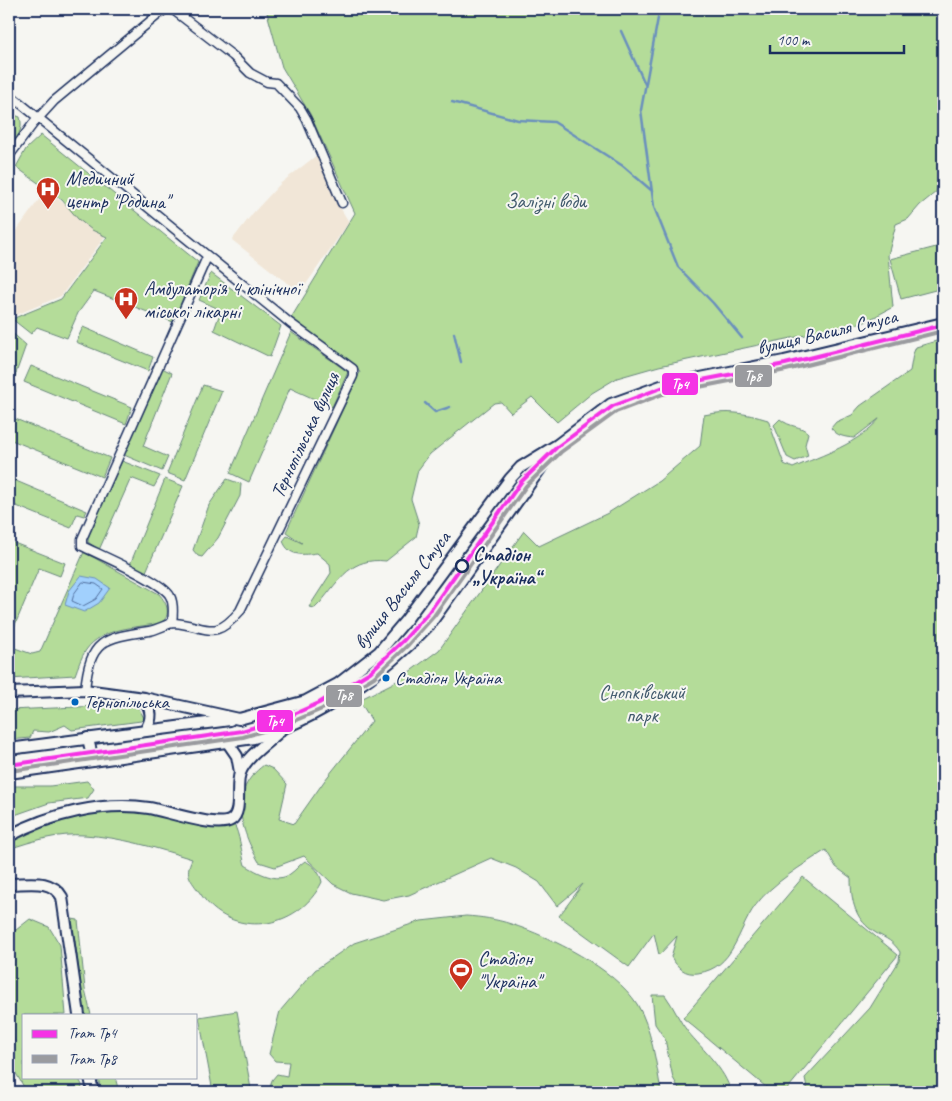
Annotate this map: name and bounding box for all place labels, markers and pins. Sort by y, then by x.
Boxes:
place label: Медичний центр "Родина" [66,166,174,214]
hospital icon: Медичний центр "Родина" [35,176,61,210]
place label: Амбулаторія 4 клінічної міської лікарні [144,276,304,324]
hospital icon: Амбулаторія 4 клінічної міської лікарні [113,286,139,320]
place label: Стадіон „Україна“ [473,542,544,590]
marker: Стадіон „Україна“ [455,559,469,573]
place label: Стадіон Україна [395,666,503,690]
marker: Стадіон Україна [381,673,391,683]
place label: Тернопільська [84,690,170,714]
marker: Тернопільська [70,697,80,707]
place label: Стадіон "Україна" [478,946,545,994]
sports icon: Стадіон "Україна" [448,957,474,991]

